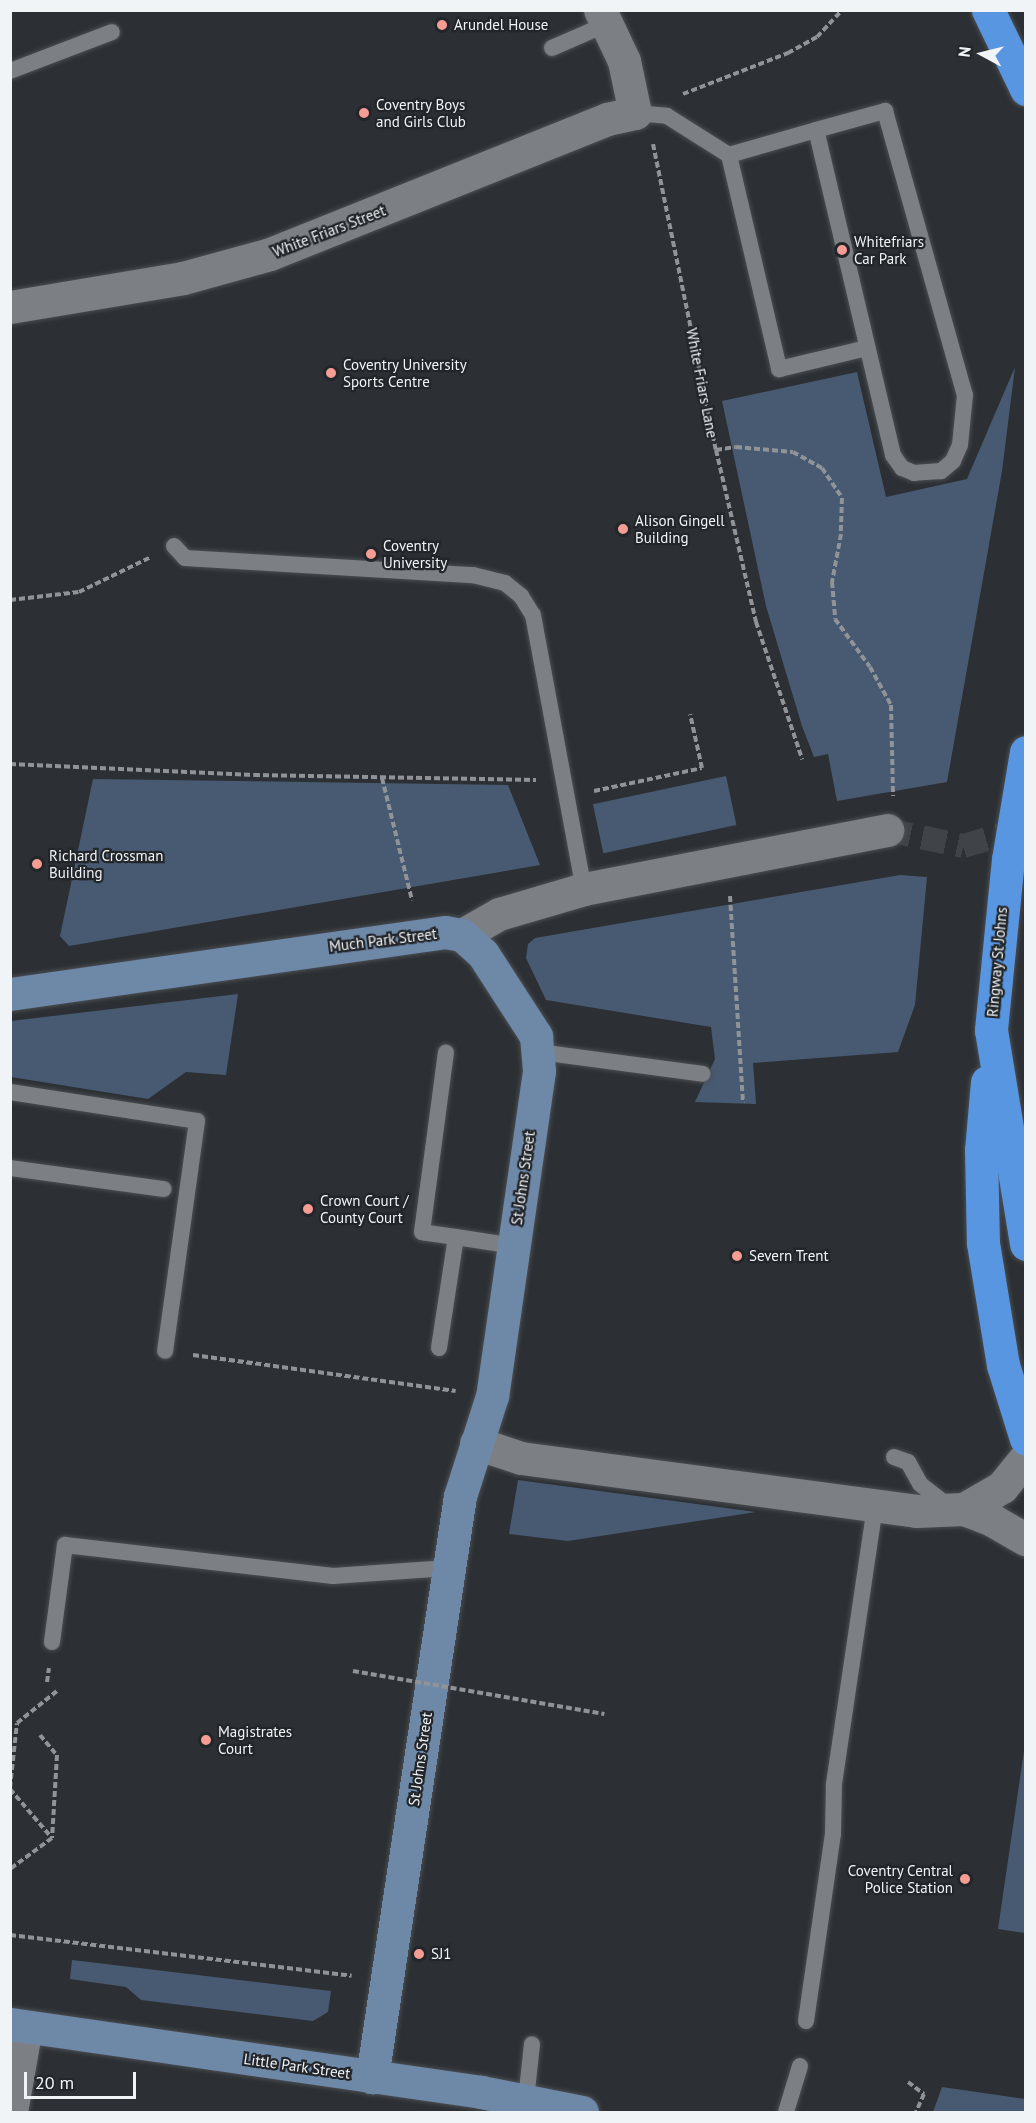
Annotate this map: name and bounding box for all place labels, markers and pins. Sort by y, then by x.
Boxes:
place label: Arundel House [454,16,548,34]
marker: Arundel House [435,18,449,32]
place label: Coventry Boys and Girls Club [376,95,466,130]
marker: Coventry Boys and Girls Club [357,106,371,120]
place label: Whitefriars Car Park [854,232,924,267]
marker: Whitefriars Car Park [835,243,849,257]
place label: Coventry University Sports Centre [343,355,467,390]
marker: Coventry University Sports Centre [324,366,338,380]
place label: Alison Gingell Building [635,511,725,546]
marker: Alison Gingell Building [616,522,630,536]
place label: Coventry University [383,536,447,571]
marker: Coventry University [364,547,378,561]
place label: Richard Crossman Building [49,846,163,881]
marker: Richard Crossman Building [30,857,44,871]
place label: Crown Court / County Court [320,1191,409,1226]
marker: Crown Court / County Court [301,1202,315,1216]
place label: Severn Trent [749,1247,829,1265]
marker: Severn Trent [730,1249,744,1263]
place label: Magistrates Court [218,1722,292,1757]
marker: Magistrates Court [199,1733,213,1747]
place label: Coventry Central Police Station [847,1861,953,1896]
marker: Coventry Central Police Station [958,1872,972,1886]
place label: SJ1 [431,1945,452,1963]
marker: SJ1 [412,1947,426,1961]

